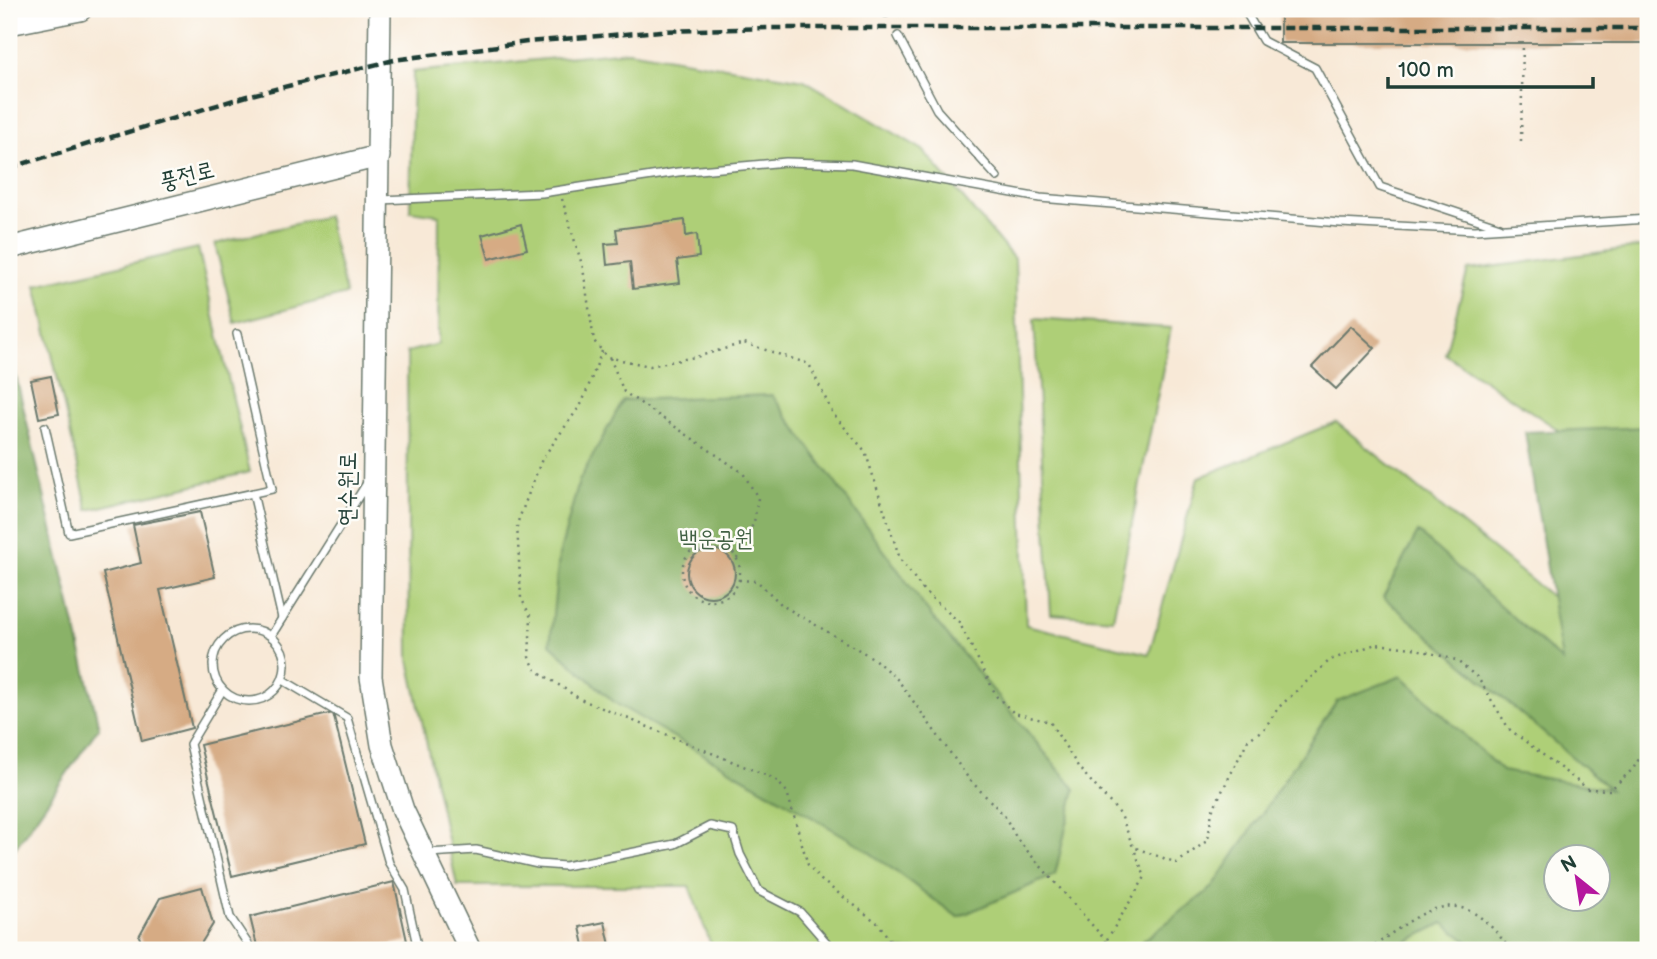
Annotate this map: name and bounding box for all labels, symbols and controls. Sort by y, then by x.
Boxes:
scale bar [1388,46,1592,90]
text: 100 m [1398,58,1454,83]
street label: 풍전로 [157,156,217,196]
street label: 연수원로 [333,452,363,526]
park label: 백운공원 [679,525,753,553]
north arrow [1542,844,1612,914]
text: N [1557,851,1581,878]

